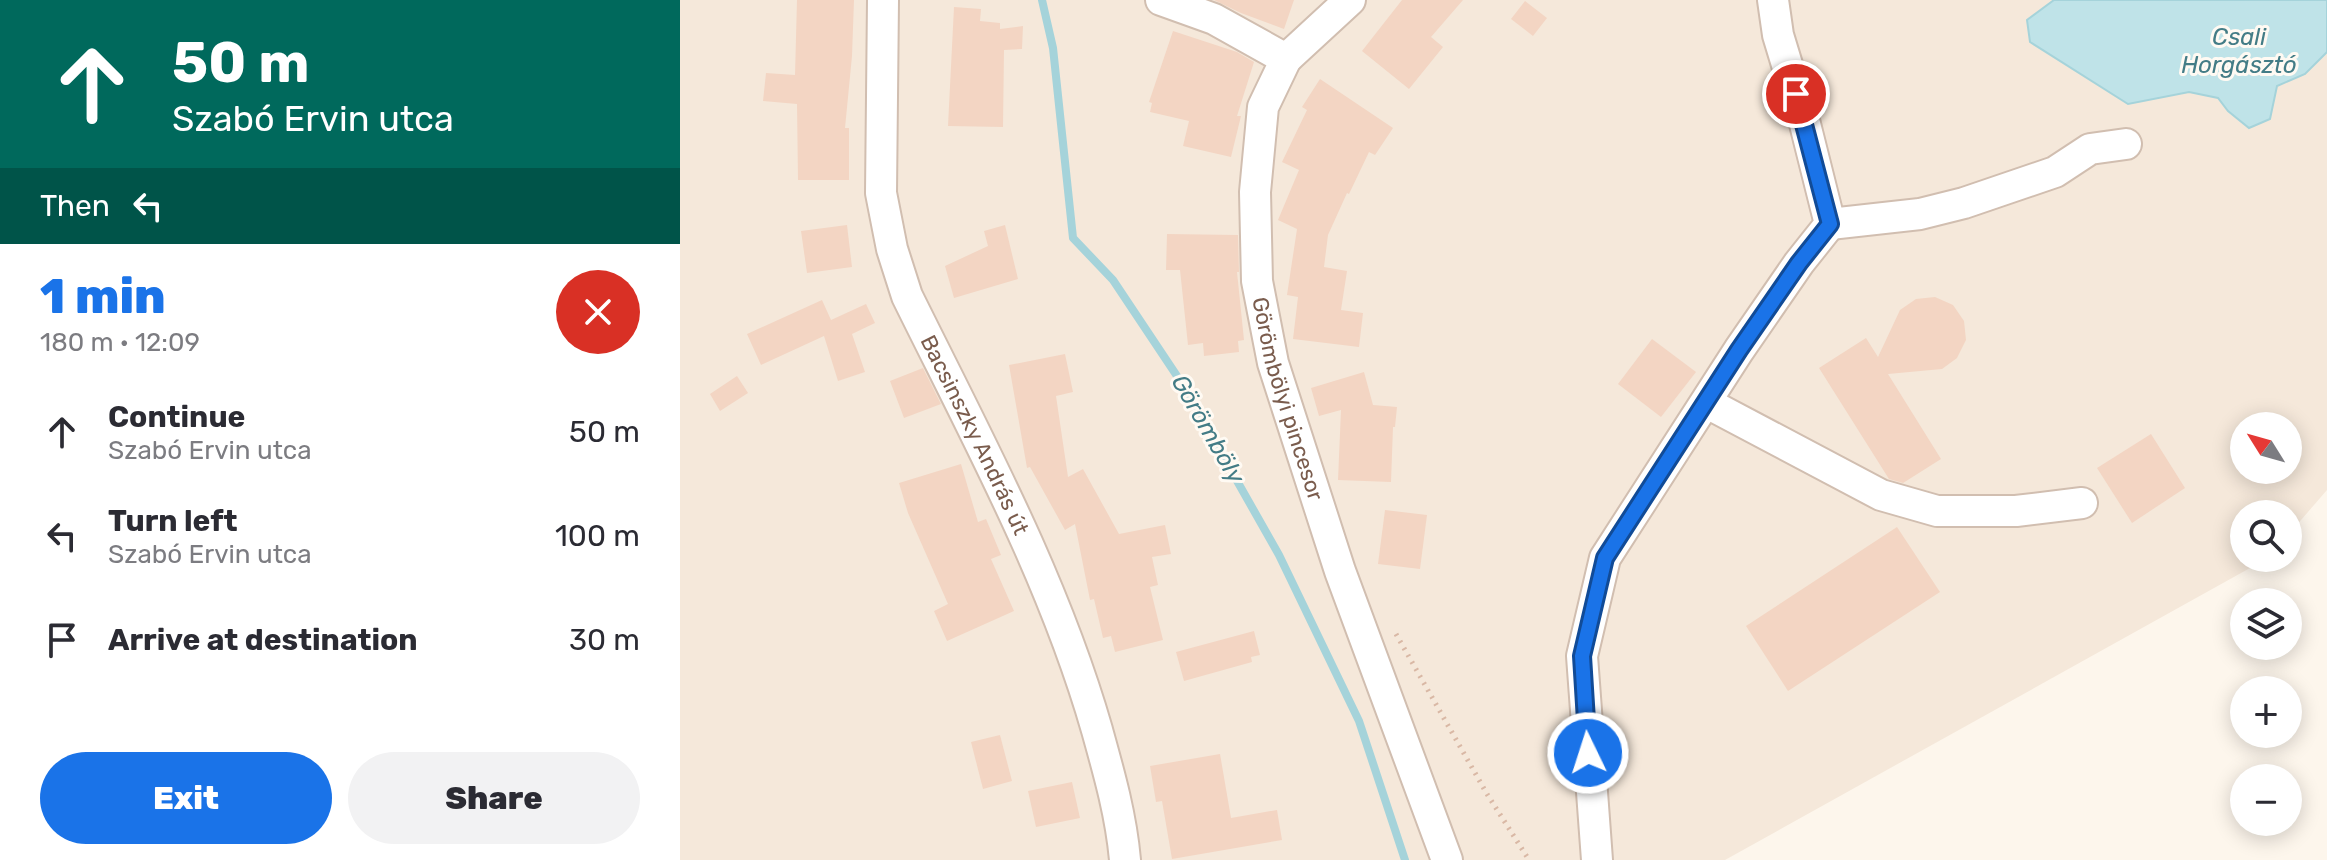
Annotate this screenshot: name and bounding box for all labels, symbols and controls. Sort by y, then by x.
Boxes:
water label: Csali Horgásztó [2181,23,2297,79]
text: 50 m [172,30,309,96]
icon: ahead [40,32,144,136]
pin [1762,60,1830,128]
icon: arrive [1774,72,1818,116]
text: Szabó Ervin utca [172,97,454,140]
icon: left [126,184,170,228]
text: Then [40,188,110,224]
text: 1 min [40,268,166,325]
button: close [556,270,640,354]
street label: Görömbölyi pincesor [1246,295,1330,504]
text: 180 m · 12:09 [40,327,200,358]
street label: Bacsinszky András út [915,331,1035,539]
water label: Görömböly [1166,369,1251,489]
text: Continue [108,399,245,435]
icon: ahead [40,410,84,454]
north arrow [2230,412,2302,484]
map controls [2230,412,2302,836]
text: 50 m [569,414,640,450]
text: Szabó Ervin utca [108,435,312,466]
button: search [2230,500,2302,572]
text: Turn left [108,503,238,539]
icon: left [40,514,84,558]
text: 100 m [555,518,640,554]
text: Szabó Ervin utca [108,539,312,570]
button: layers [2230,588,2302,660]
icon: arrive [40,618,84,662]
text: Arrive at destination [108,622,418,658]
text: 30 m [569,622,640,658]
button: + [2230,676,2302,748]
position arrow [1546,711,1630,795]
button: Exit [40,752,332,844]
button: Share [348,752,640,844]
button: − [2230,764,2302,836]

